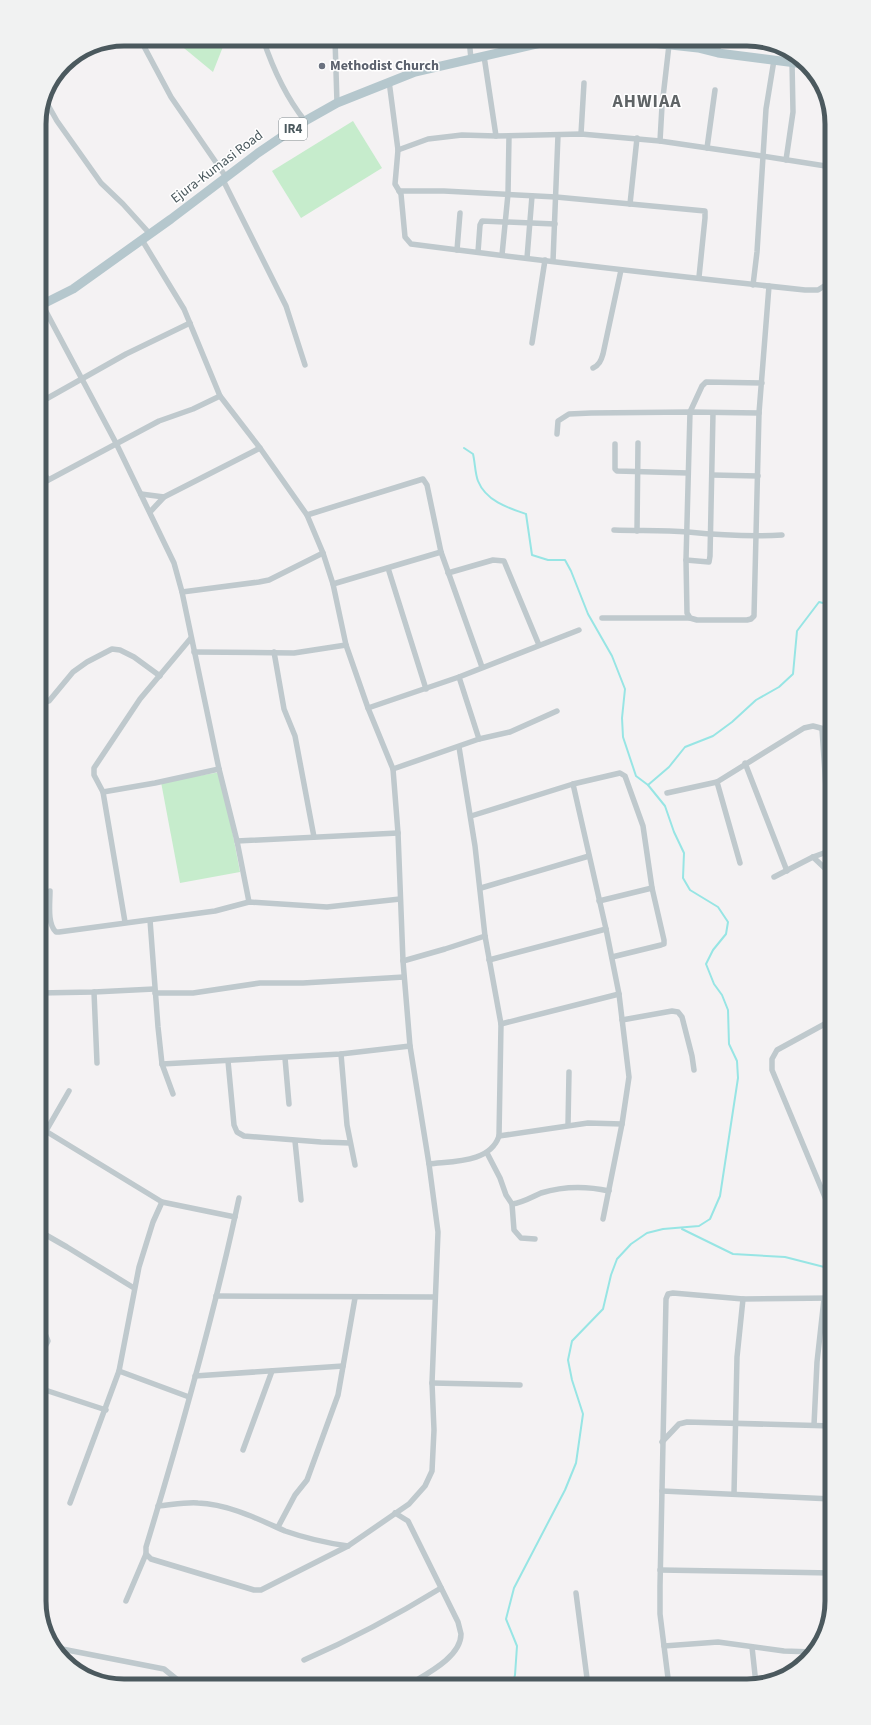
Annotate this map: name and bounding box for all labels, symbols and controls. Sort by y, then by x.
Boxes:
place label: Methodist Church [330,56,439,76]
marker: Methodist Church [317,61,327,71]
district label: AHWIAA [611,89,682,114]
road number: IR4 [279,118,307,140]
street label: Ejura-Kumasi Road [167,126,267,208]

